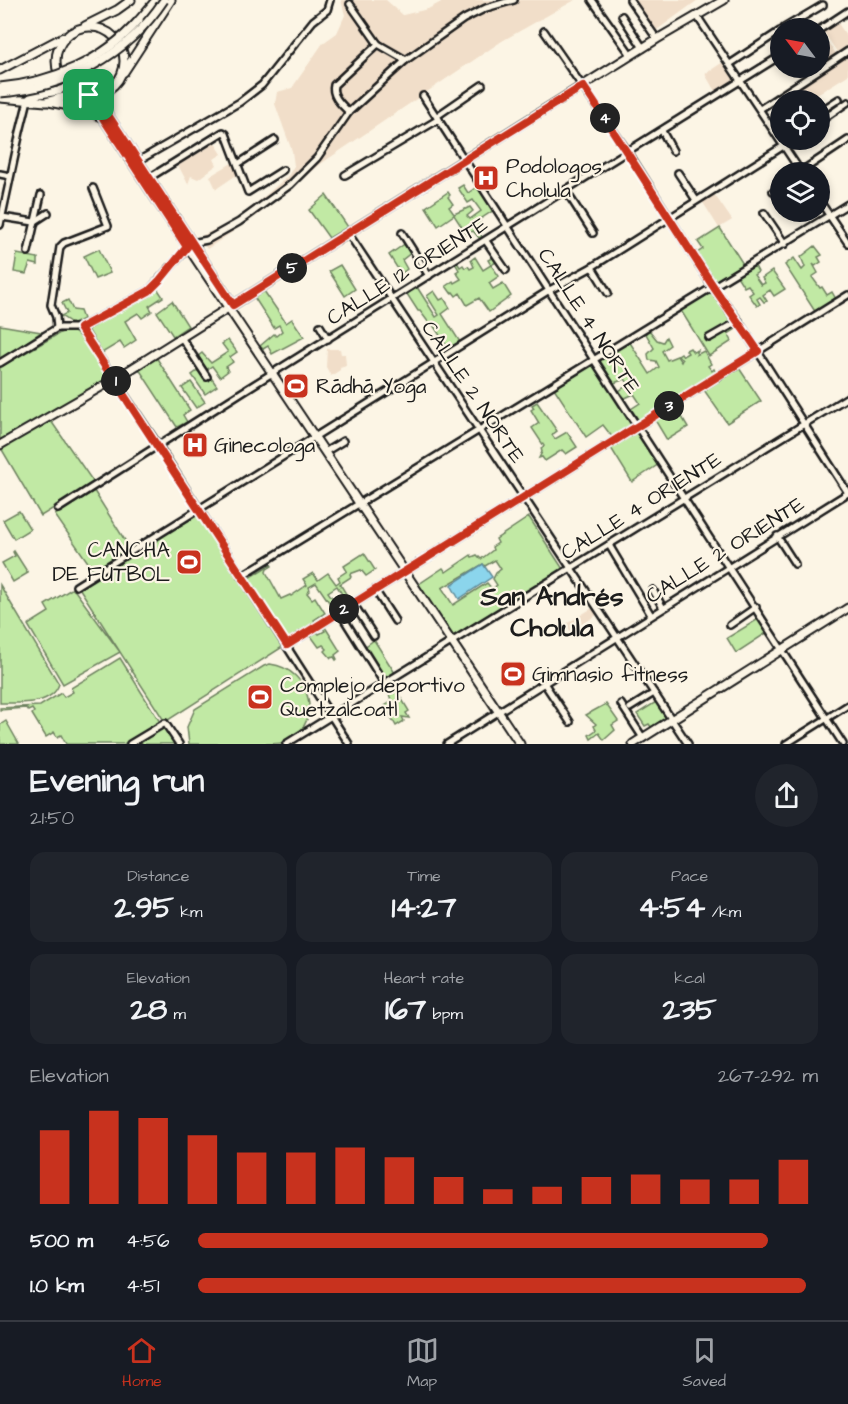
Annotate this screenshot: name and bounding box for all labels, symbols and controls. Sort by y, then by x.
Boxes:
north arrow [770,18,830,78]
map controls [770,18,830,222]
pin [63,69,114,120]
icon: arrive [72,78,105,111]
button: locate [770,90,830,150]
pin: 4 [590,103,620,133]
text: 4 [600,107,610,129]
place label: Podologos Cholula [506,152,602,205]
button: layers [770,162,830,222]
hospital icon: Podologos Cholula [471,163,501,193]
street label: CALLE 12 ORIENTE [321,209,493,332]
street label: CALLE 4 NORTE [531,242,647,400]
pin: 5 [277,253,307,283]
text: 5 [286,257,298,279]
street label: CALLE 2 NORTE [414,315,532,470]
pin: 1 [101,366,131,396]
text: 1 [115,370,117,392]
sports icon: Rādhā Yoga [281,371,311,401]
place label: Rādhā Yoga [316,372,427,403]
pin: 3 [654,391,684,421]
text: 3 [665,395,673,417]
hospital icon: Ginecologa [180,430,210,460]
place label: Ginecologa [214,431,316,462]
street label: CALLE 4 ORIENTE [555,445,727,567]
street label: CALLE 2 ORIENTE [640,489,810,611]
place label: CANCHA DE FUTBOL [53,536,171,589]
sports icon: CANCHA DE FUTBOL [174,547,204,577]
district label: San Andrés Cholula [479,578,624,647]
pin: 2 [329,594,359,624]
text: 2 [339,598,349,620]
sports icon: Gimnasio fitness [498,659,528,689]
place label: Gimnasio fitness [532,660,688,689]
place label: Complejo deportivo Quetzalcoatl [280,671,465,724]
sports icon: Complejo deportivo Quetzalcoatl [245,682,275,712]
text: Evening run [30,758,204,804]
button: share [755,764,818,827]
text: 21:50 [30,804,74,832]
text: Distance [127,865,189,887]
text: Time [407,865,441,887]
text: Pace [671,865,708,887]
text: 2.95 [114,887,174,929]
text: 14:27 [392,887,456,929]
text: 4:54 [638,887,705,929]
text: km [174,901,203,923]
text: /km [705,901,741,923]
text: Elevation [127,967,190,989]
text: Heart rate [384,967,464,989]
text: kcal [674,967,705,989]
text: 28 [131,989,167,1031]
text: 167 [385,989,426,1031]
text: 235 [663,989,716,1031]
text: m [167,1003,186,1025]
text: bpm [426,1003,463,1025]
text: Elevation [30,1062,109,1090]
text: 267–292 m [718,1062,818,1090]
text: 500 m [30,1227,93,1255]
text: 4:56 [126,1227,170,1255]
text: 1.0 km [30,1272,84,1300]
text: 4:51 [126,1272,160,1300]
tab: Home [122,1334,162,1392]
tab: Map [406,1334,439,1392]
tab: Saved [682,1334,726,1392]

